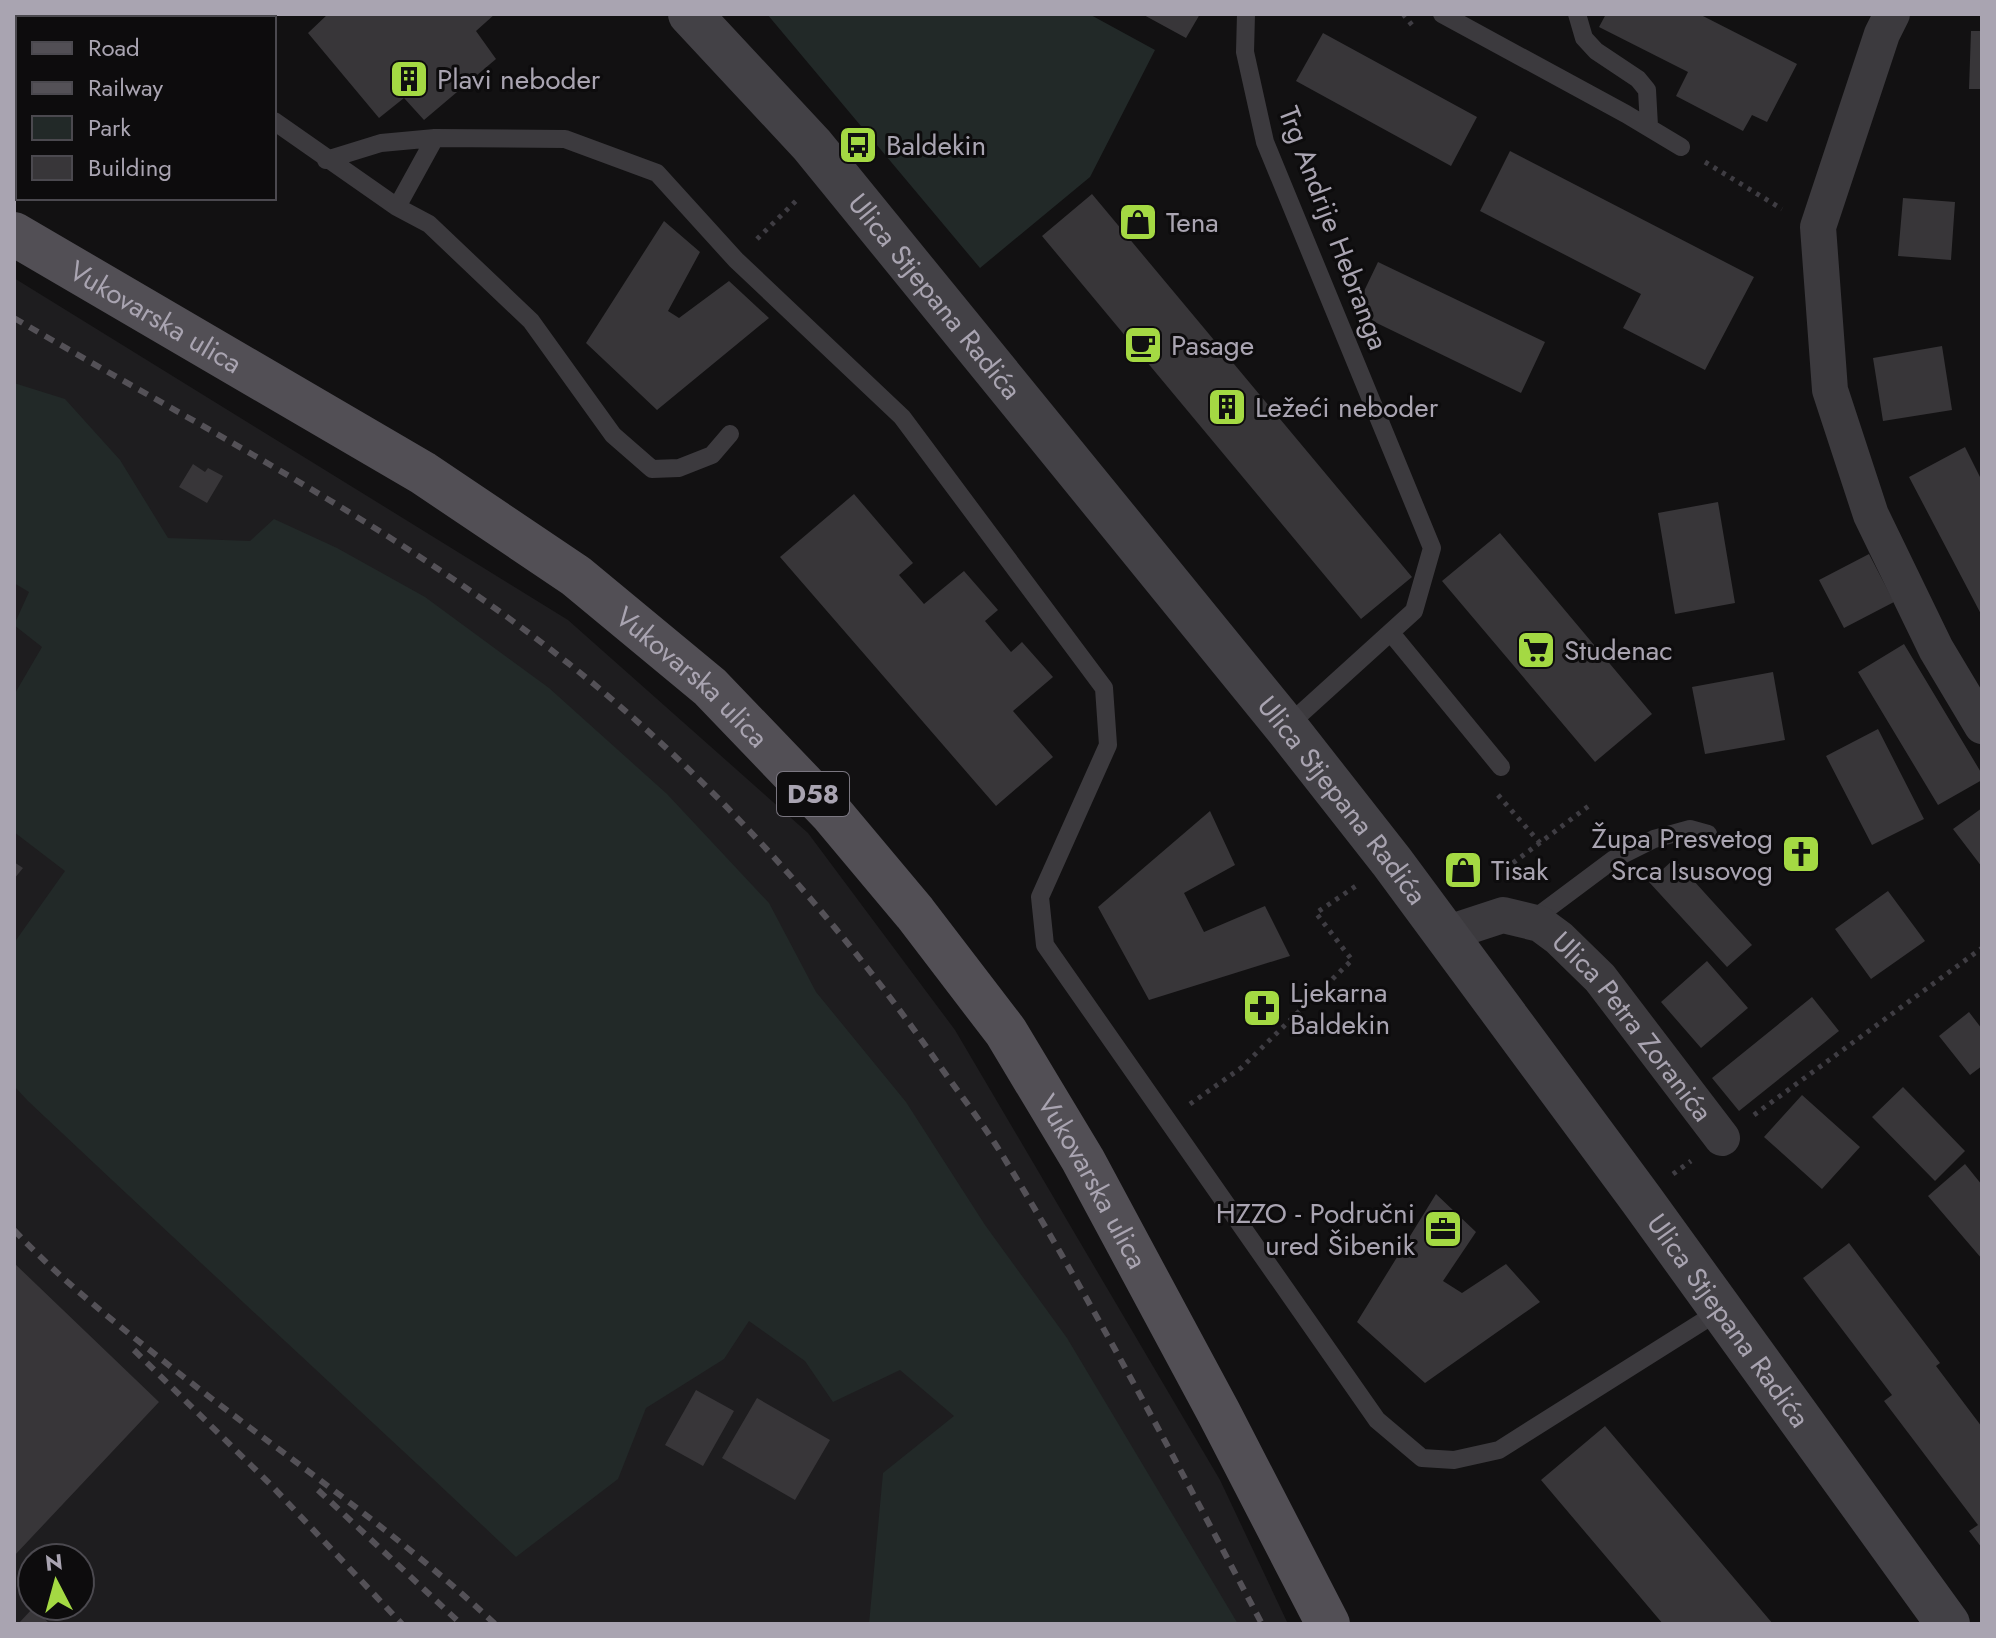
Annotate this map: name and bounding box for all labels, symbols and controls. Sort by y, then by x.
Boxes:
legend [16,16,276,200]
text: Road [88,30,140,65]
building icon: Plavi neboder [388,58,430,100]
place label: Plavi neboder [437,59,601,100]
text: Railway [88,70,163,105]
street label: Trg Andrije Hebranga [1268,101,1399,356]
text: Park [88,110,131,145]
bus stop icon: Baldekin [837,124,879,166]
place label: Baldekin [886,125,986,166]
text: Building [88,150,172,185]
street label: Ulica Stjepana Radića [838,185,1031,408]
shop icon: Tena [1117,201,1159,243]
place label: Tena [1166,202,1219,243]
street label: Vukovarska ulica [61,250,250,384]
cafe icon: Pasage [1122,324,1164,366]
place label: Pasage [1171,325,1254,366]
building icon: Ležeći neboder [1206,386,1248,428]
place label: Ležeći neboder [1255,387,1439,428]
street label: Vukovarska ulica [606,597,778,757]
supermarket icon: Studenac [1515,629,1557,671]
place label: Studenac [1564,630,1673,671]
street label: Ulica Stjepana Radića [1247,687,1437,913]
road number: D58 [777,772,849,816]
place label: Župa Presvetog Srca Isusovog [1591,818,1773,891]
church icon: Župa Presvetog Srca Isusovog [1780,833,1822,875]
shop icon: Tisak [1442,849,1484,891]
place label: Tisak [1491,850,1549,891]
street label: Ulica Petra Zoranića [1543,922,1722,1130]
place label: Ljekarna Baldekin [1290,972,1390,1045]
pharmacy icon: Ljekarna Baldekin [1241,987,1283,1029]
street label: Vukovarska ulica [1027,1087,1158,1276]
place label: HZZO - Područni ured Šibenik [1216,1193,1416,1266]
street label: Ulica Stjepana Radića [1637,1205,1820,1436]
office icon: HZZO - Područni ured Šibenik [1422,1208,1464,1250]
north arrow [16,1542,96,1622]
text: N [44,1545,64,1579]

